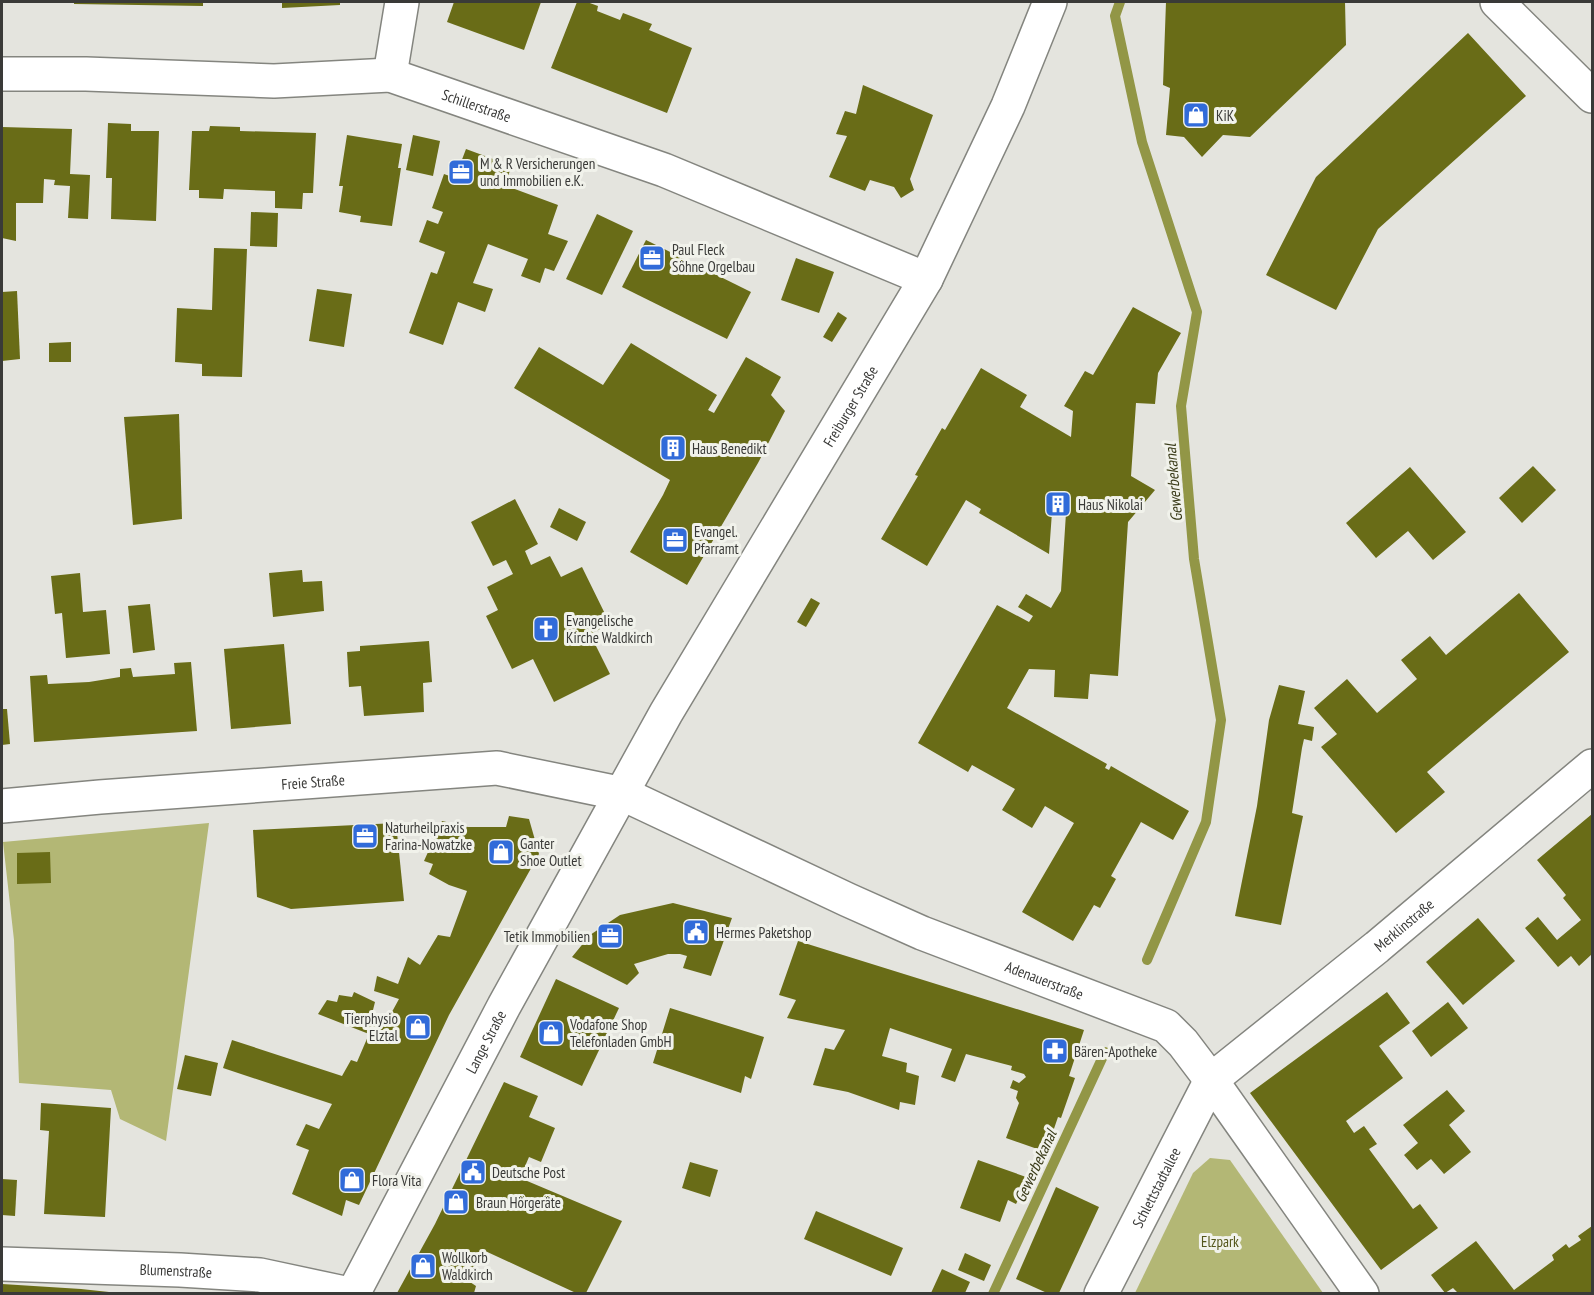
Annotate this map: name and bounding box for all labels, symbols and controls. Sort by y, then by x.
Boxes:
street label: Schillerstraße [440,84,514,126]
shop icon: KiK [1181,100,1211,130]
place label: KiK [1216,106,1235,125]
place label: M & R Versicherungen und Immobilien e.K. [480,154,595,190]
office icon: M & R Versicherungen und Immobilien e.K. [446,157,476,187]
place label: Paul Fleck Söhne Orgelbau [672,240,755,276]
office icon: Paul Fleck Söhne Orgelbau [637,243,667,273]
street label: Freiburger Straße [818,362,882,450]
building icon: Haus Benedikt [658,433,688,463]
place label: Haus Benedikt [692,439,767,458]
water label: Gewerbekanal [1160,442,1186,523]
building icon: Haus Nikolai [1043,489,1073,519]
place label: Haus Nikolai [1078,495,1143,514]
place label: Evangel. Pfarramt [694,522,739,558]
office icon: Evangel. Pfarramt [660,525,690,555]
place label: Evangelische Kirche Waldkirch [566,611,653,647]
church icon: Evangelische Kirche Waldkirch [531,614,561,644]
street label: Freie Straße [281,770,345,793]
place label: Naturheilpraxis Farina-Nowatzke [385,818,472,854]
office icon: Naturheilpraxis Farina-Nowatzke [350,821,380,851]
place label: Ganter Shoe Outlet [520,834,582,870]
shop icon: Ganter Shoe Outlet [486,837,516,867]
street label: Merklinstraße [1370,894,1437,955]
public building icon: Hermes Paketshop [681,917,711,947]
office icon: Tetik Immobilien [595,921,625,951]
place label: Hermes Paketshop [716,923,812,942]
place label: Tetik Immobilien [504,927,590,946]
street label: Adenauerstraße [1003,956,1086,1003]
street label: Lange Straße [461,1007,510,1076]
place label: Tierphysio Elztal [344,1009,399,1045]
shop icon: Tierphysio Elztal [403,1012,433,1042]
place label: Vodafone Shop Telefonladen GmbH [569,1015,672,1051]
shop icon: Vodafone Shop Telefonladen GmbH [536,1018,566,1048]
pharmacy icon: Bären-Apotheke [1040,1036,1070,1066]
place label: Bären-Apotheke [1074,1042,1157,1061]
water label: Gewerbekanal [1009,1125,1061,1206]
street label: Schlettstadtallee [1127,1144,1184,1231]
public building icon: Deutsche Post [458,1157,488,1187]
place label: Deutsche Post [492,1163,565,1182]
shop icon: Flora Vita [337,1165,367,1195]
place label: Flora Vita [372,1171,421,1190]
shop icon: Braun Hörgeräte [441,1187,471,1217]
place label: Braun Hörgeräte [476,1193,561,1212]
park label: Elzpark [1201,1232,1239,1251]
place label: Wollkorb Waldkirch [442,1248,493,1284]
shop icon: Wollkorb Waldkirch [408,1251,438,1281]
street label: Blumenstraße [139,1259,213,1281]

